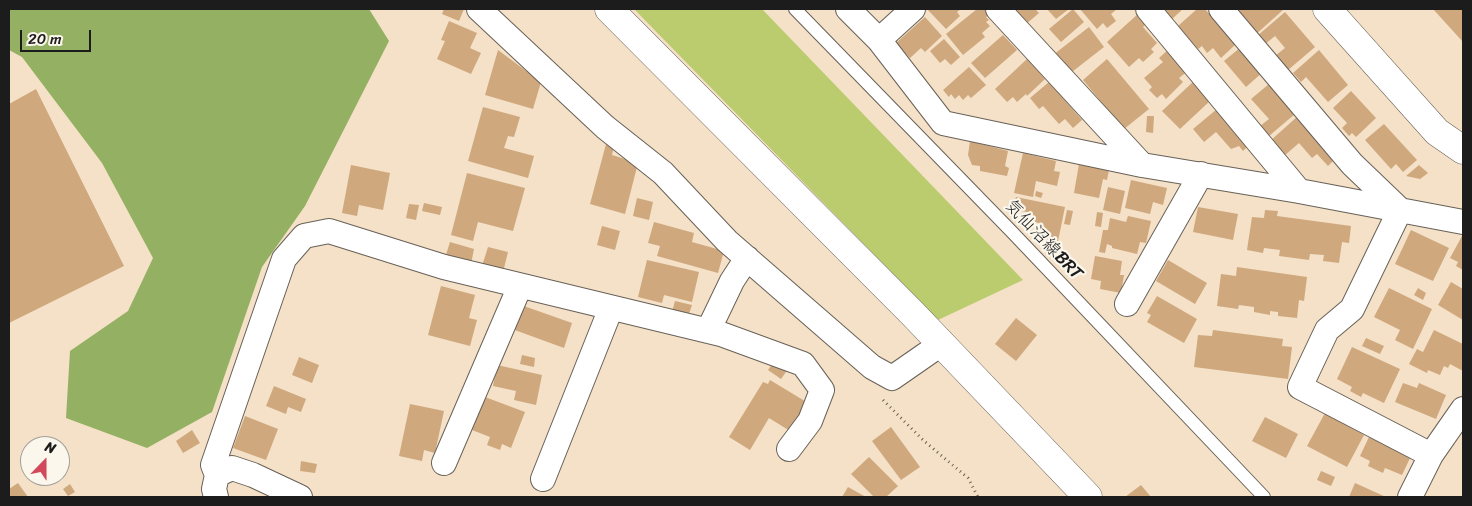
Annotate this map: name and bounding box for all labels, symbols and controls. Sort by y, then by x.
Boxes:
scale bar [22,20,94,52]
text: 20 m [28,26,62,52]
street label: 気仙沼線BRT [999,195,1087,285]
text: N [41,434,60,461]
north arrow [20,436,70,486]

